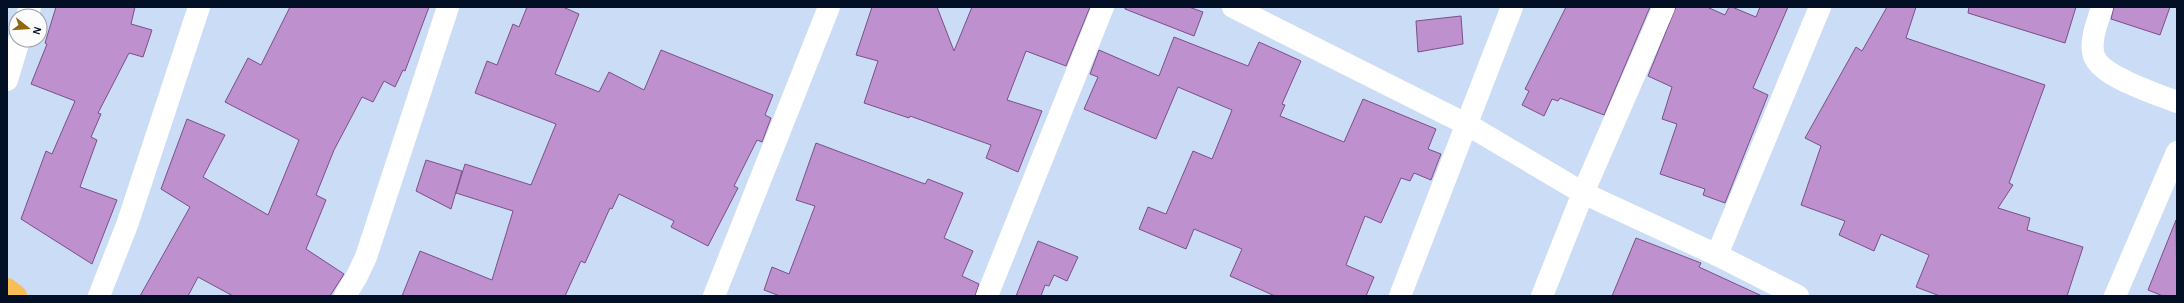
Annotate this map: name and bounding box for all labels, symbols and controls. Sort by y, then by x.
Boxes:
north arrow [8,8,48,48]
text: N [31,26,43,36]

